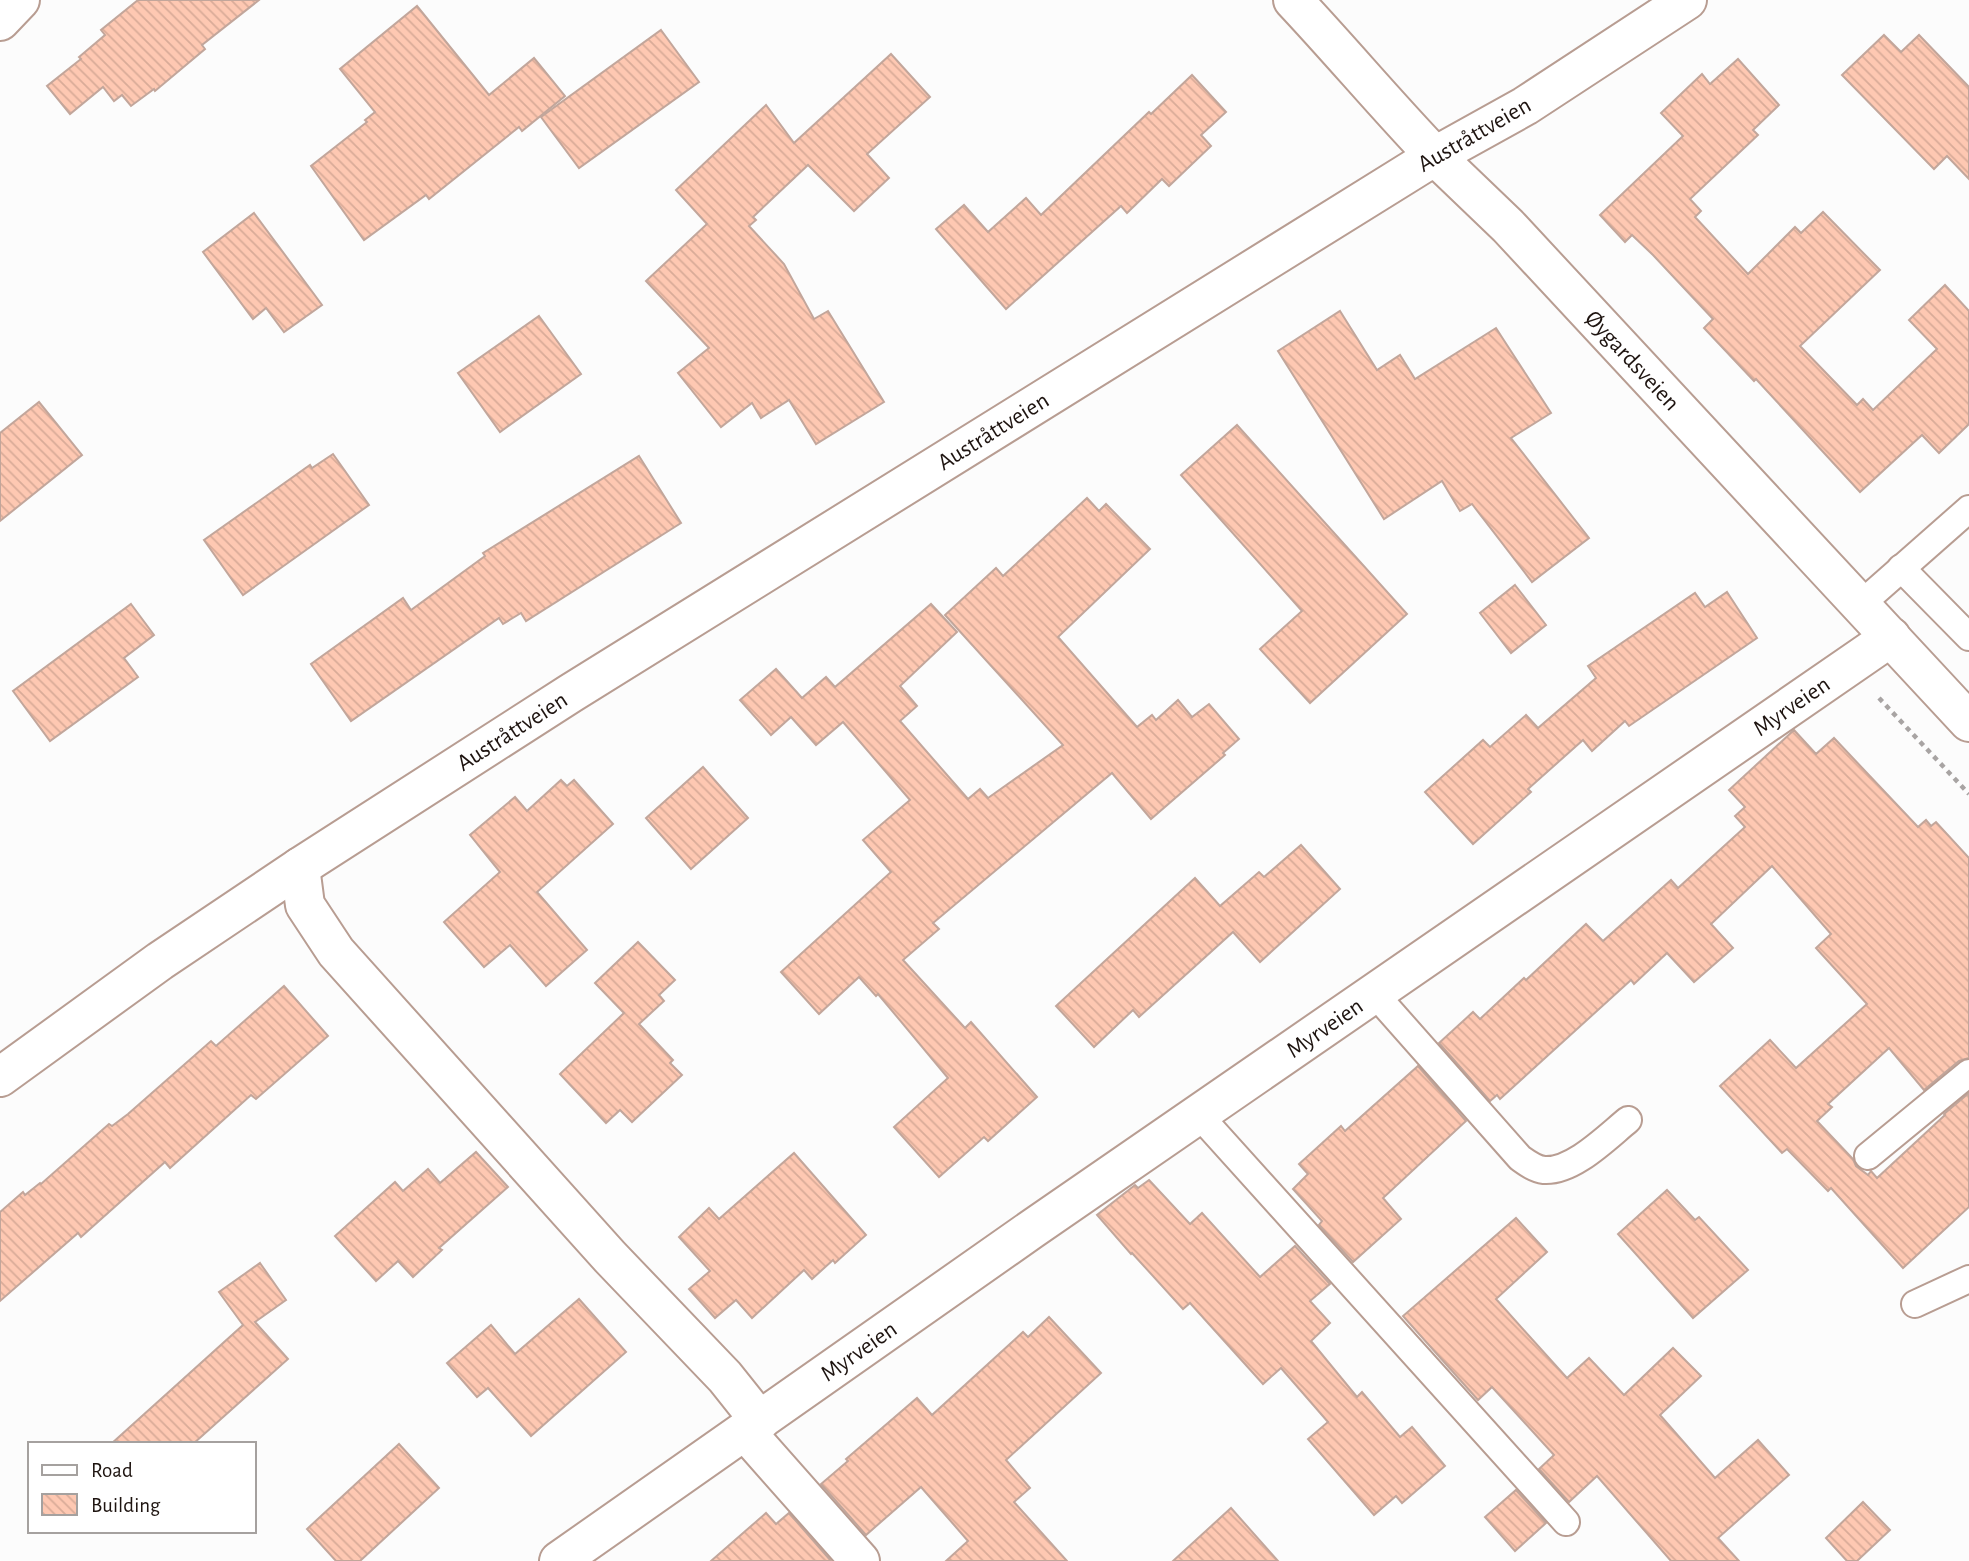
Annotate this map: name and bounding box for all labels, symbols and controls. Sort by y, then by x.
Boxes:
street label: Austråttveien [1414,93,1535,177]
street label: Øygardsveien [1580,306,1684,415]
street label: Austråttveien [933,388,1053,475]
street label: Myrveien [1749,672,1834,741]
street label: Austråttveien [453,688,572,776]
street label: Myrveien [1282,994,1368,1063]
street label: Myrveien [817,1317,902,1386]
legend [28,1442,256,1533]
text: Road [91,1460,133,1481]
text: Building [91,1495,161,1516]

